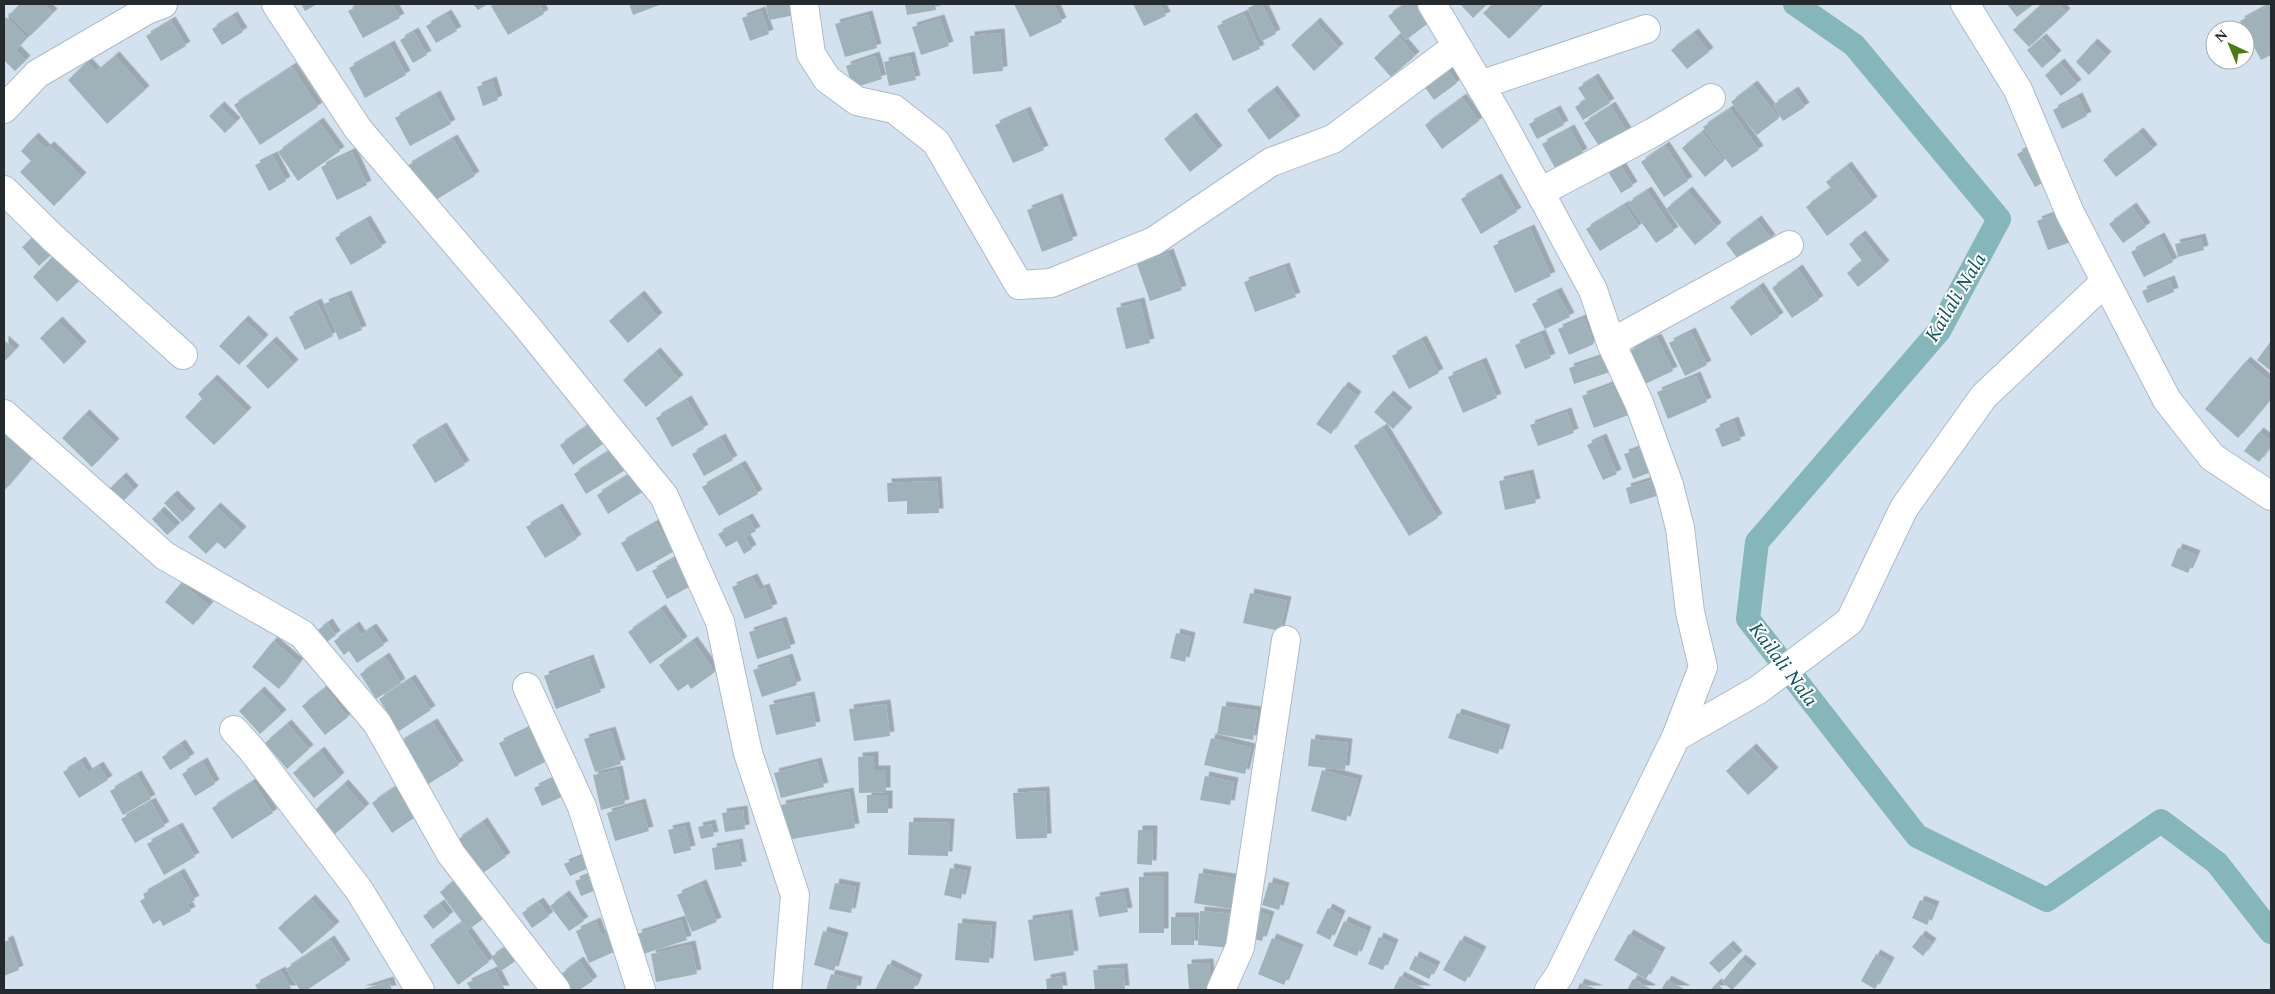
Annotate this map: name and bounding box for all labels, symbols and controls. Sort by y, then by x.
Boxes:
north arrow [2205,20,2255,70]
text: N [2210,24,2233,48]
water label: Kailali Nala [1917,247,1994,348]
water label: Kailali Nala [1741,616,1825,713]

